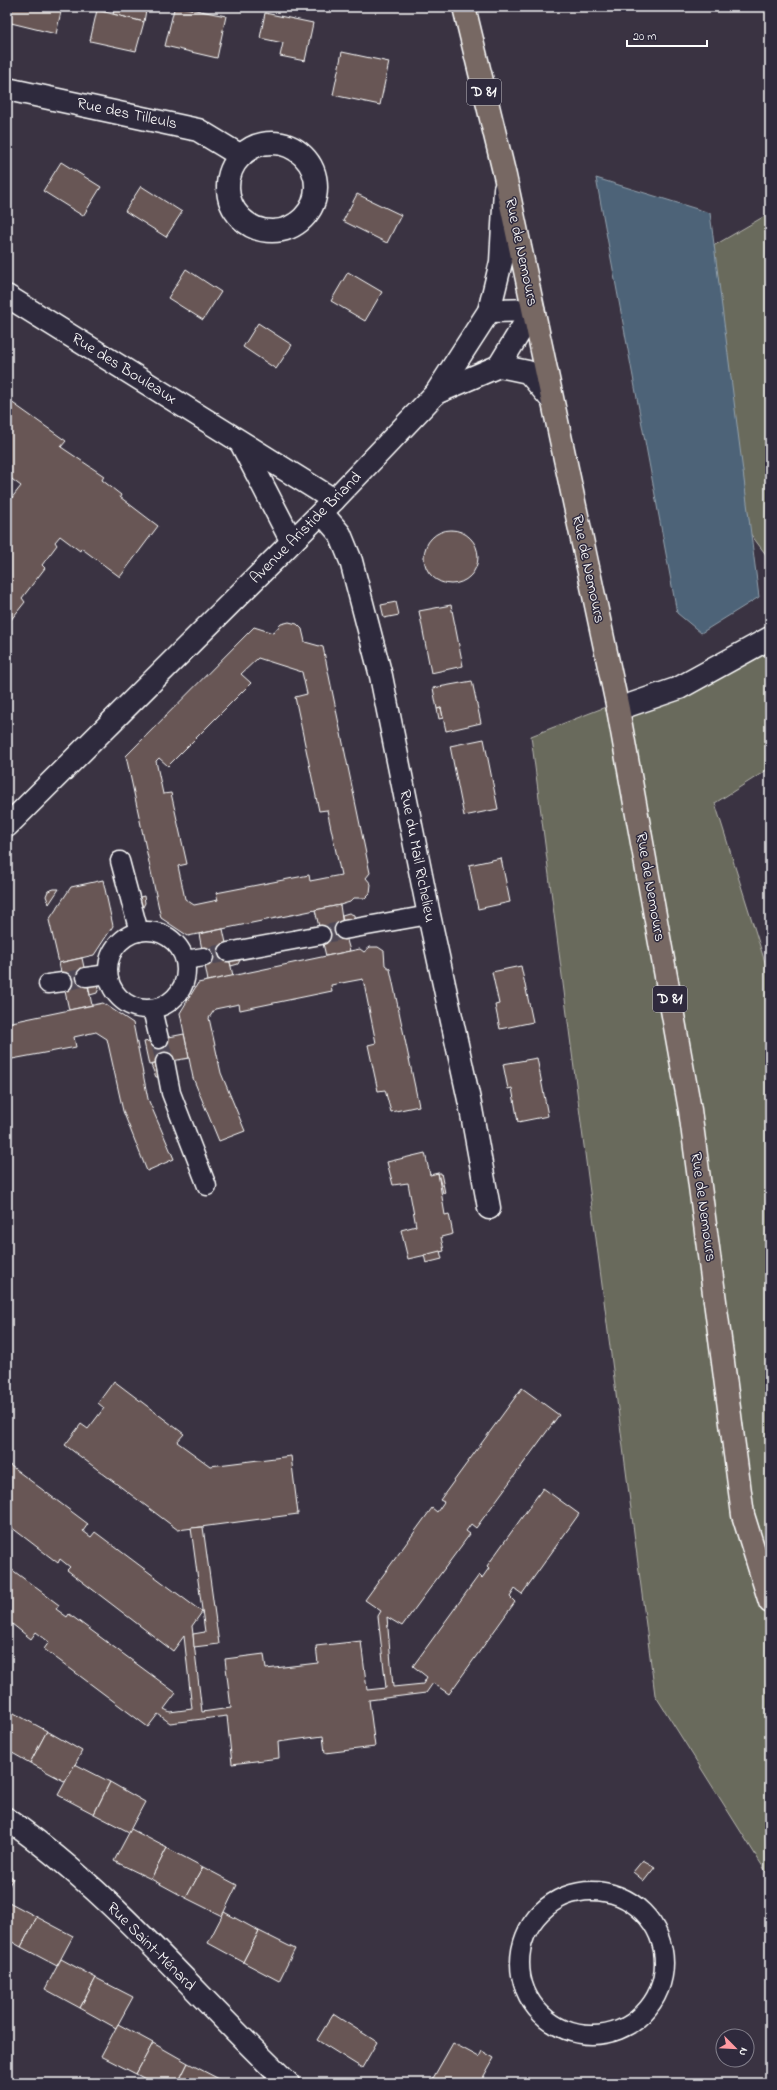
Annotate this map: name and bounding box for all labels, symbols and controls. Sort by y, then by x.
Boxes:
scale bar [627,22,707,48]
text: 20 m [633,28,656,46]
road number: D 81 [467,79,501,105]
street label: Rue des Tilleuls [75,92,179,136]
street label: Rue de Nemours [498,196,544,308]
street label: Rue des Bouleaux [67,327,181,411]
street label: Avenue Aristide Briand [244,466,368,590]
street label: Rue de Nemours [565,513,611,625]
street label: Rue du Mail Richelieu [392,788,442,924]
street label: Rue de Nemours [629,831,671,943]
road number: D 81 [653,986,687,1012]
street label: Rue de Nemours [683,1151,723,1263]
street label: Rue Saint-Ménard [101,1897,201,1997]
north arrow [715,2028,755,2068]
text: N [734,2045,752,2058]

